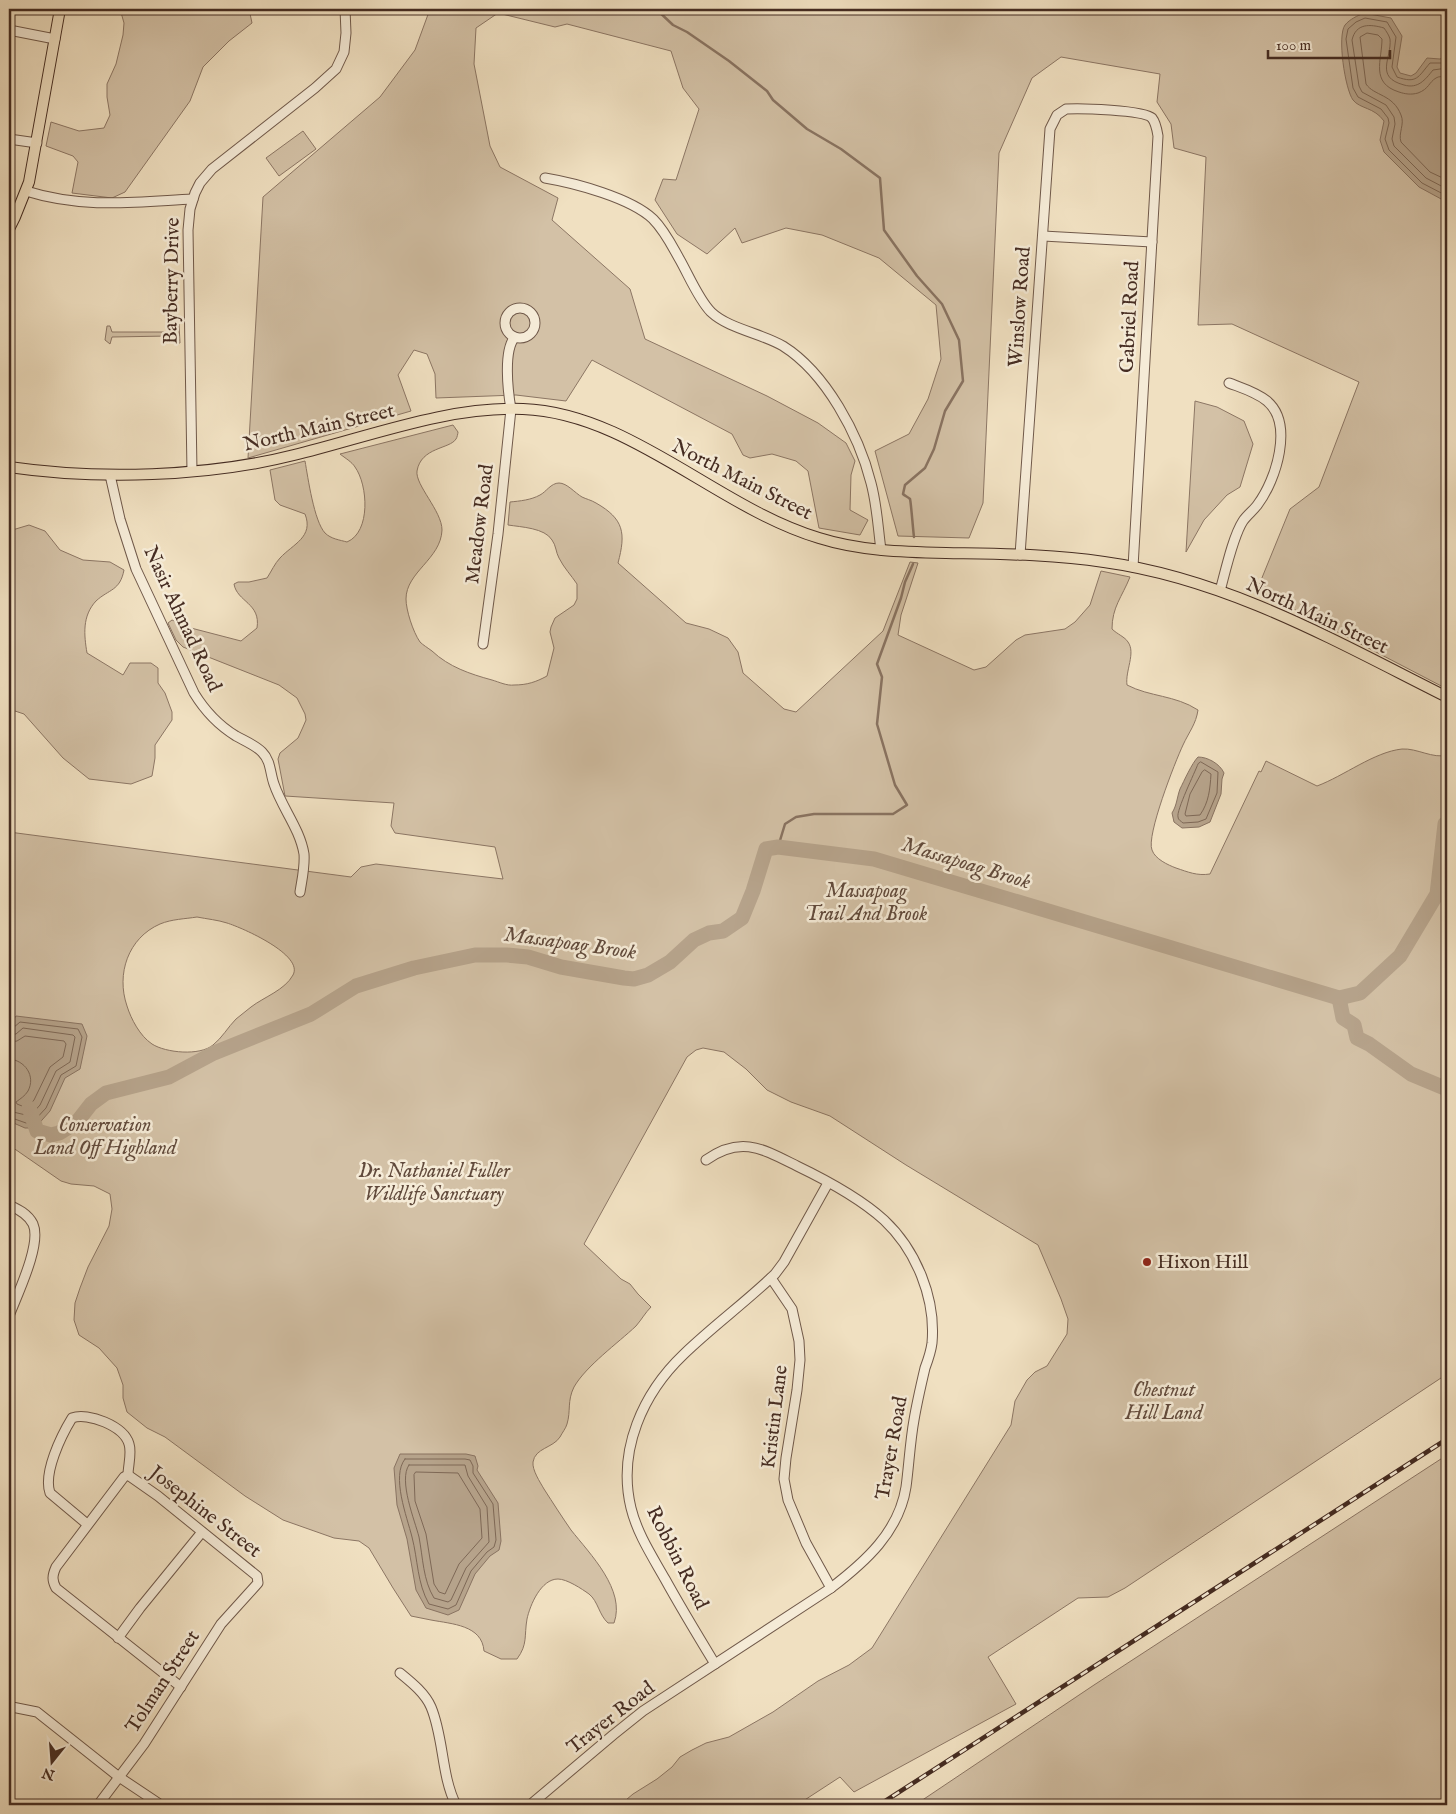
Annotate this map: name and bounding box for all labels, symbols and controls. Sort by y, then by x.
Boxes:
scale bar [1268,28,1391,60]
text: 100 m [1276,36,1312,55]
street label: Bayberry Drive [158,217,186,345]
street label: Winslow Road [1003,246,1037,368]
street label: Gabriel Road [1115,260,1145,374]
street label: North Main Street [241,398,397,458]
street label: North Main Street [668,434,816,526]
street label: Meadow Road [460,462,500,585]
street label: Nasir Ahmad Road [137,542,227,696]
street label: North Main Street [1242,572,1392,660]
water label: Massapoag Brook [898,832,1034,897]
park label: Massapoag Trail And Brook [805,879,927,927]
water label: Massapoag Brook [502,921,639,967]
park label: Conservation Land Off Highland [33,1113,178,1162]
park label: Dr. Nathaniel Fuller Wildlife Sanctuary [358,1159,511,1207]
place label: Hixon Hill [1157,1250,1249,1275]
marker: Hixon Hill [1141,1256,1153,1268]
street label: Kristin Lane [756,1364,794,1470]
park label: Chestnut Hill Land [1124,1378,1204,1426]
street label: Trayer Road [871,1394,913,1502]
street label: Josephine Street [142,1459,266,1564]
street label: Robbin Road [640,1502,714,1614]
street label: Tolman Street [120,1626,206,1738]
street label: Trayer Road [562,1676,660,1760]
north arrow [28,1736,78,1786]
text: N [40,1763,58,1784]

